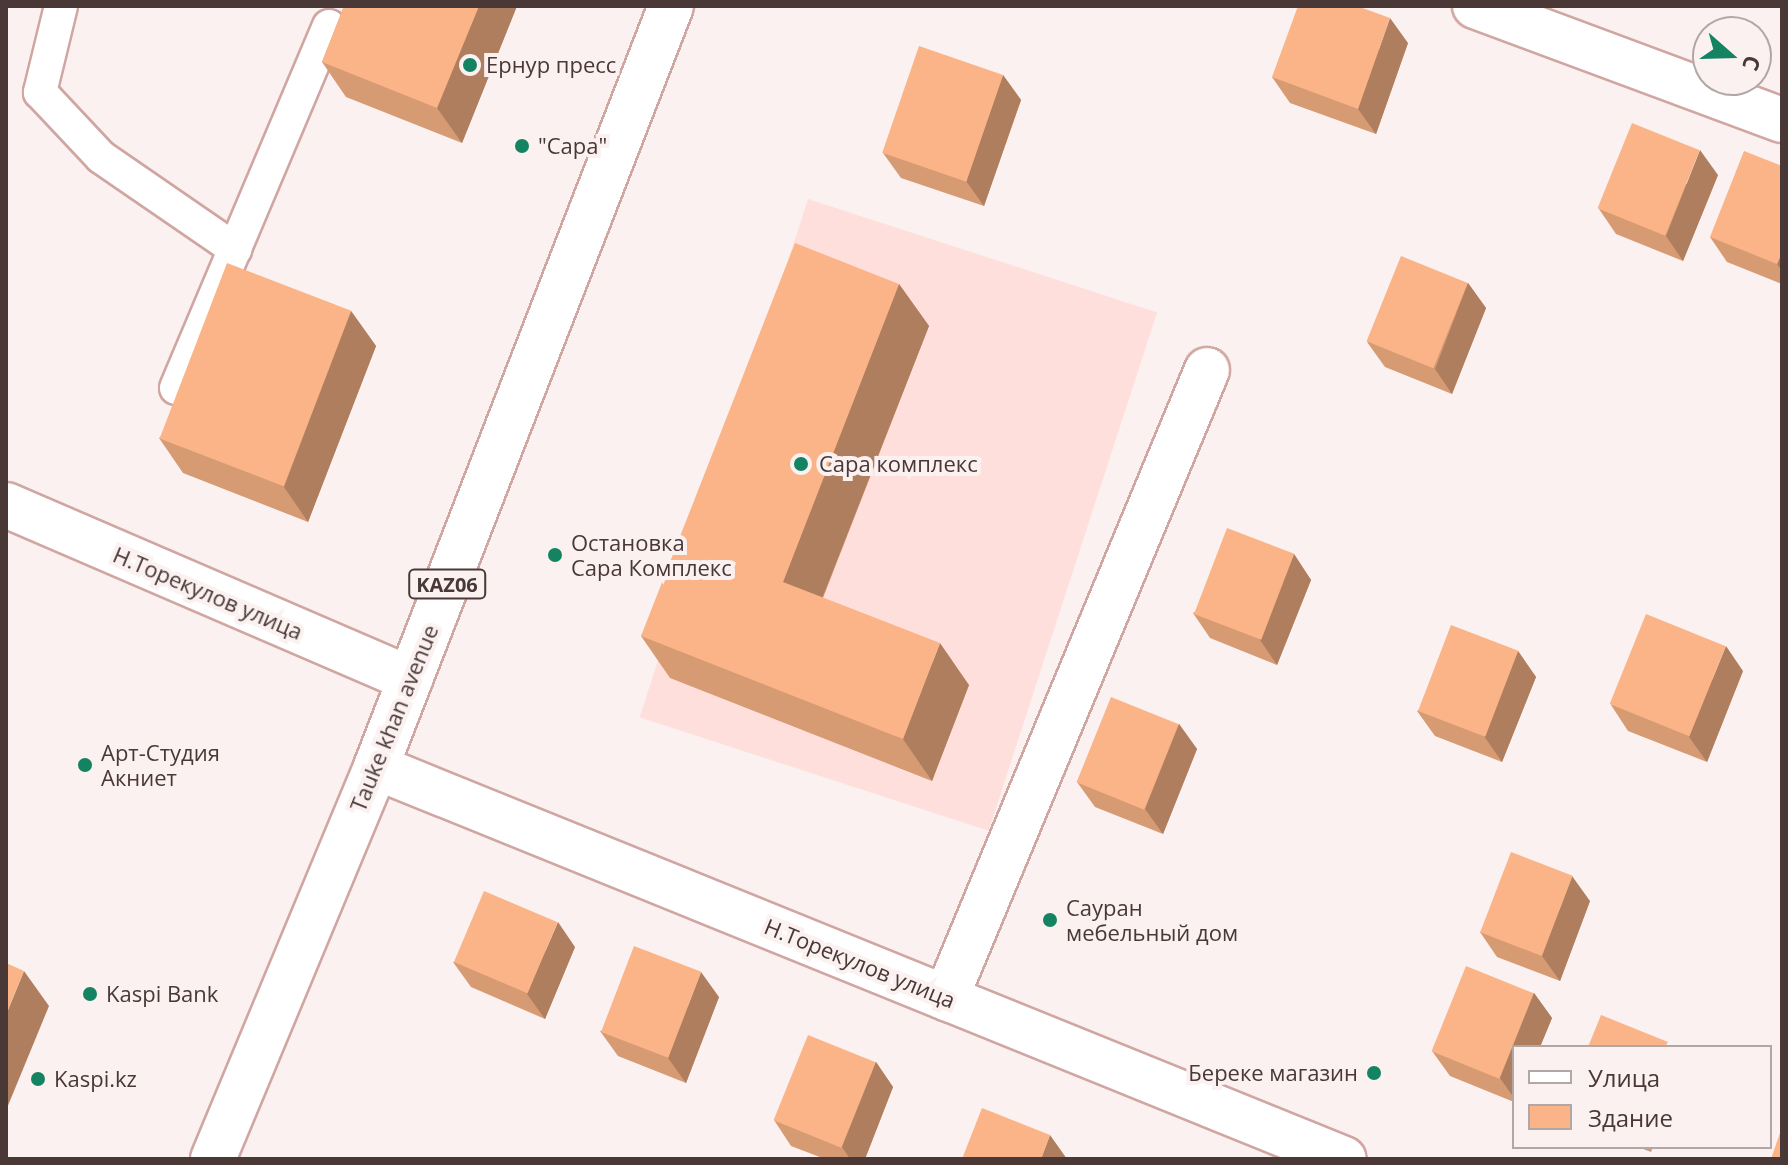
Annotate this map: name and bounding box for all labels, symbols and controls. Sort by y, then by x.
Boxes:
north arrow [1692,16,1772,96]
place label: Ернур пресс [486,52,616,78]
text: С [1736,52,1769,75]
marker: Ернур пресс [461,56,479,74]
place label: "Сара" [538,133,607,159]
marker: "Сара" [513,137,531,155]
place label: Сара комплекс [819,451,978,477]
marker: Сара комплекс [790,453,812,475]
place label: Остановка Сара Комплекс [571,529,732,580]
street label: Н.Торекулов улица [109,541,307,645]
marker: Остановка Сара Комплекс [546,546,564,564]
road number: KАZ06 [407,568,487,600]
street label: Tauke khan avenue [345,621,443,815]
place label: Арт-Студия Акниет [101,739,220,790]
marker: Арт-Студия Акниет [76,756,94,774]
place label: Сауран мебельный дом [1066,894,1238,946]
marker: Сауран мебельный дом [1041,911,1059,929]
street label: Н.Торекулов улица [761,913,959,1013]
place label: Kaspi Bank [106,981,218,1007]
marker: Kaspi Bank [81,985,99,1003]
legend [1512,1045,1772,1149]
place label: Береке магазин [1188,1060,1358,1086]
text: Улица [1588,1061,1660,1094]
marker: Береке магазин [1365,1064,1383,1082]
place label: Kaspi.kz [54,1066,137,1092]
marker: Kaspi.kz [29,1070,47,1088]
text: Здание [1588,1101,1673,1134]

